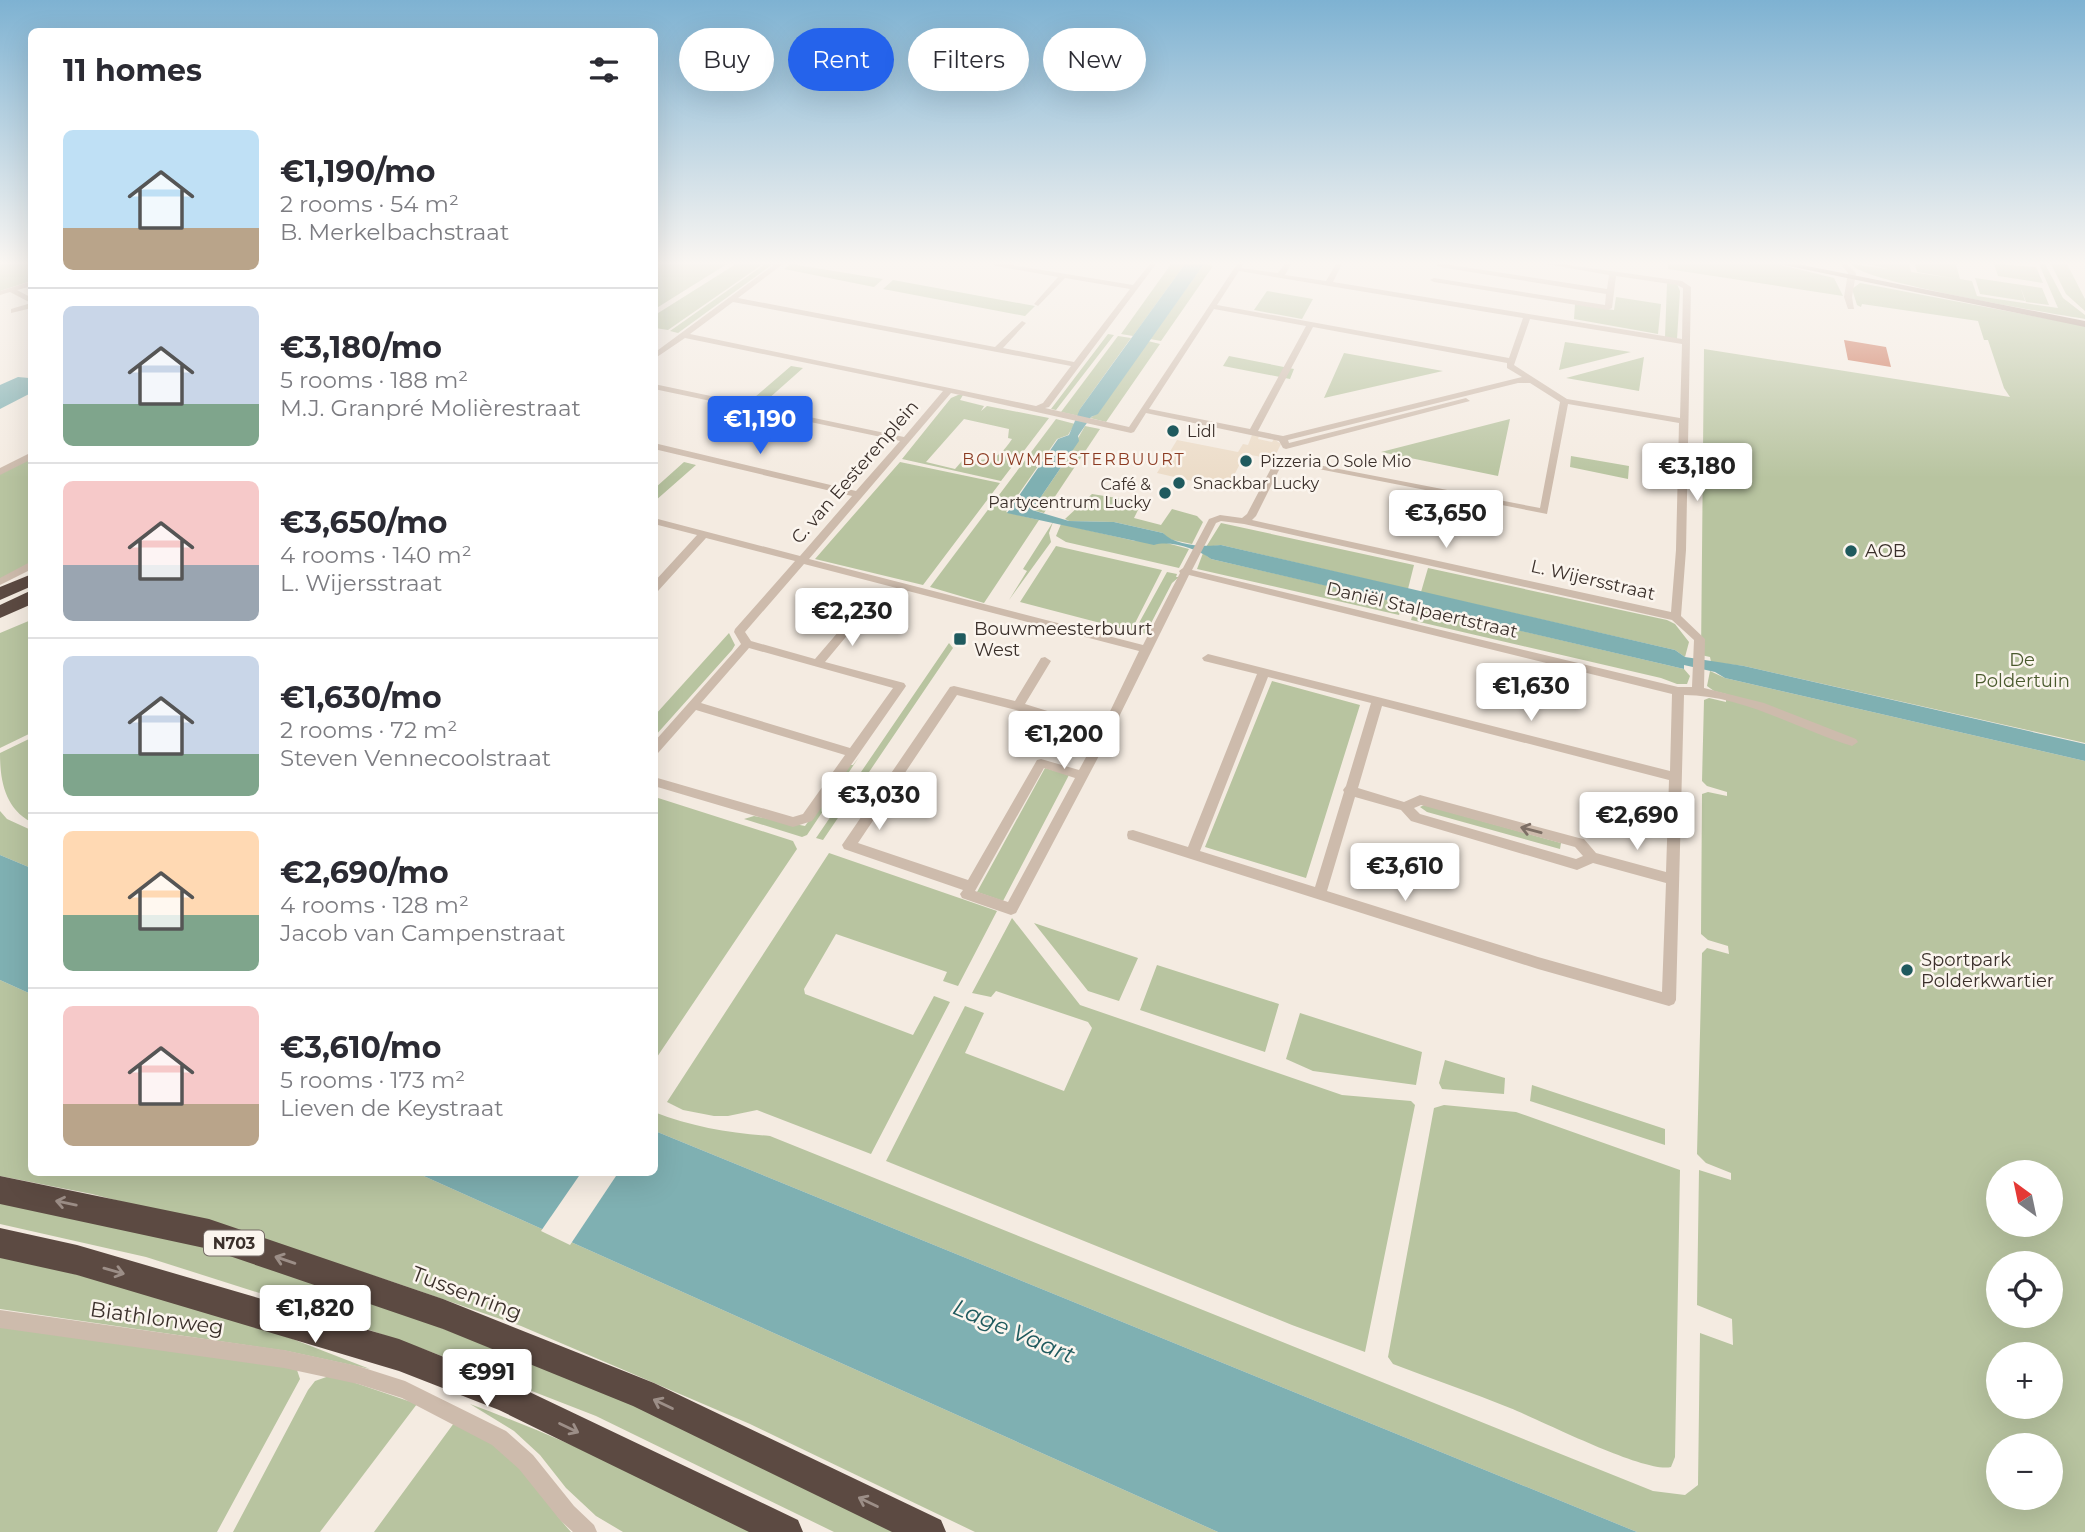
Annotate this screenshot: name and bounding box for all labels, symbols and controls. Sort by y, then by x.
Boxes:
chip: Buy [679,28,774,91]
chip: Rent [788,28,894,91]
chip: Filters [908,28,1029,91]
chip: New [1043,28,1146,91]
icon: filters [585,51,623,89]
text: 11 homes [63,52,202,89]
text: €1,190/mo [280,153,436,190]
icon: home [119,158,203,242]
text: 2 rooms · 54 m² [280,190,459,218]
text: B. Merkelbachstraat [280,218,509,246]
text: €3,180/mo [280,329,442,366]
icon: home [119,334,203,418]
text: 5 rooms · 188 m² [280,366,468,394]
text: M.J. Granpré Molièrestraat [280,394,581,422]
pin: €1,190 [703,396,817,456]
street label: C. van Eesterenplein [787,396,923,548]
text: €1,190 [724,405,796,433]
place label: Lidl [1187,422,1216,441]
marker: Lidl [1165,423,1181,439]
pin: €3,180 [1640,444,1754,503]
district label: BOUWMEESTERBUURT [962,450,1186,469]
place label: Pizzeria O Sole Mio [1260,452,1411,471]
text: €3,180 [1658,452,1736,480]
marker: Pizzeria O Sole Mio [1238,453,1254,469]
place label: Snackbar Lucky [1193,474,1319,493]
place label: Café & Partycentrum Lucky [988,475,1151,512]
marker: Snackbar Lucky [1171,475,1187,491]
marker: Café & Partycentrum Lucky [1157,485,1173,501]
pin: €3,650 [1389,490,1503,550]
text: €3,650 [1405,499,1487,527]
text: €3,650/mo [280,504,447,541]
icon: home [119,509,203,593]
place label: AOB [1865,540,1906,562]
text: 4 rooms · 140 m² [280,541,472,569]
marker: AOB [1843,543,1859,559]
street label: L. Wijersstraat [1529,555,1657,605]
text: L. Wijersstraat [280,569,442,597]
street label: Daniël Stalpaertstraat [1324,577,1520,643]
pin: €2,230 [795,588,909,648]
text: €2,230 [811,597,893,625]
place label: Bouwmeesterbuurt West [974,618,1153,661]
marker: Bouwmeesterbuurt West [952,631,968,647]
park label: De Poldertuin [1974,649,2070,692]
pin: €1,630 [1474,664,1588,723]
text: €1,630 [1492,672,1570,700]
text: €1,630/mo [280,679,442,716]
icon: home [119,684,203,768]
pin: €1,200 [1007,712,1121,771]
text: 2 rooms · 72 m² [280,716,457,744]
text: €1,200 [1025,720,1103,748]
text: Steven Vennecoolstraat [280,744,551,772]
pin: €3,030 [822,772,936,832]
text: €3,030 [838,781,920,809]
pin: €2,690 [1580,792,1694,852]
text: €2,690 [1595,801,1679,829]
one-way arrow [1521,823,1543,836]
pin: €3,610 [1348,844,1462,903]
text: €3,610 [1366,852,1444,880]
text: €2,690/mo [280,854,449,891]
icon: home [119,859,203,943]
text: 4 rooms · 128 m² [280,891,469,919]
text: Jacob van Campenstraat [280,919,566,947]
place label: Sportpark Polderkwartier [1921,949,2054,992]
marker: Sportpark Polderkwartier [1899,962,1915,978]
text: €3,610/mo [280,1029,441,1066]
icon: home [119,1034,203,1118]
text: 5 rooms · 173 m² [280,1066,465,1094]
text: Lieven de Keystraat [280,1094,504,1122]
north arrow [1986,1160,2063,1237]
map controls [1986,1160,2063,1510]
one-way arrow [55,1196,78,1210]
road number: N703 [204,1231,264,1256]
button: locate [1986,1251,2063,1328]
one-way arrow [275,1253,297,1265]
street label: Tussenring [408,1261,526,1325]
one-way arrow [102,1266,124,1279]
pin: €1,820 [258,1286,372,1345]
water label: Lage Vaart [949,1293,1080,1369]
text: €1,820 [276,1294,354,1322]
street label: Biathlonweg [89,1296,225,1340]
button: + [1986,1342,2063,1419]
pin: €991 [446,1350,528,1409]
text: €991 [459,1358,515,1386]
one-way arrow [653,1396,674,1410]
one-way arrow [558,1421,579,1435]
button: − [1986,1433,2063,1510]
one-way arrow [858,1495,879,1509]

